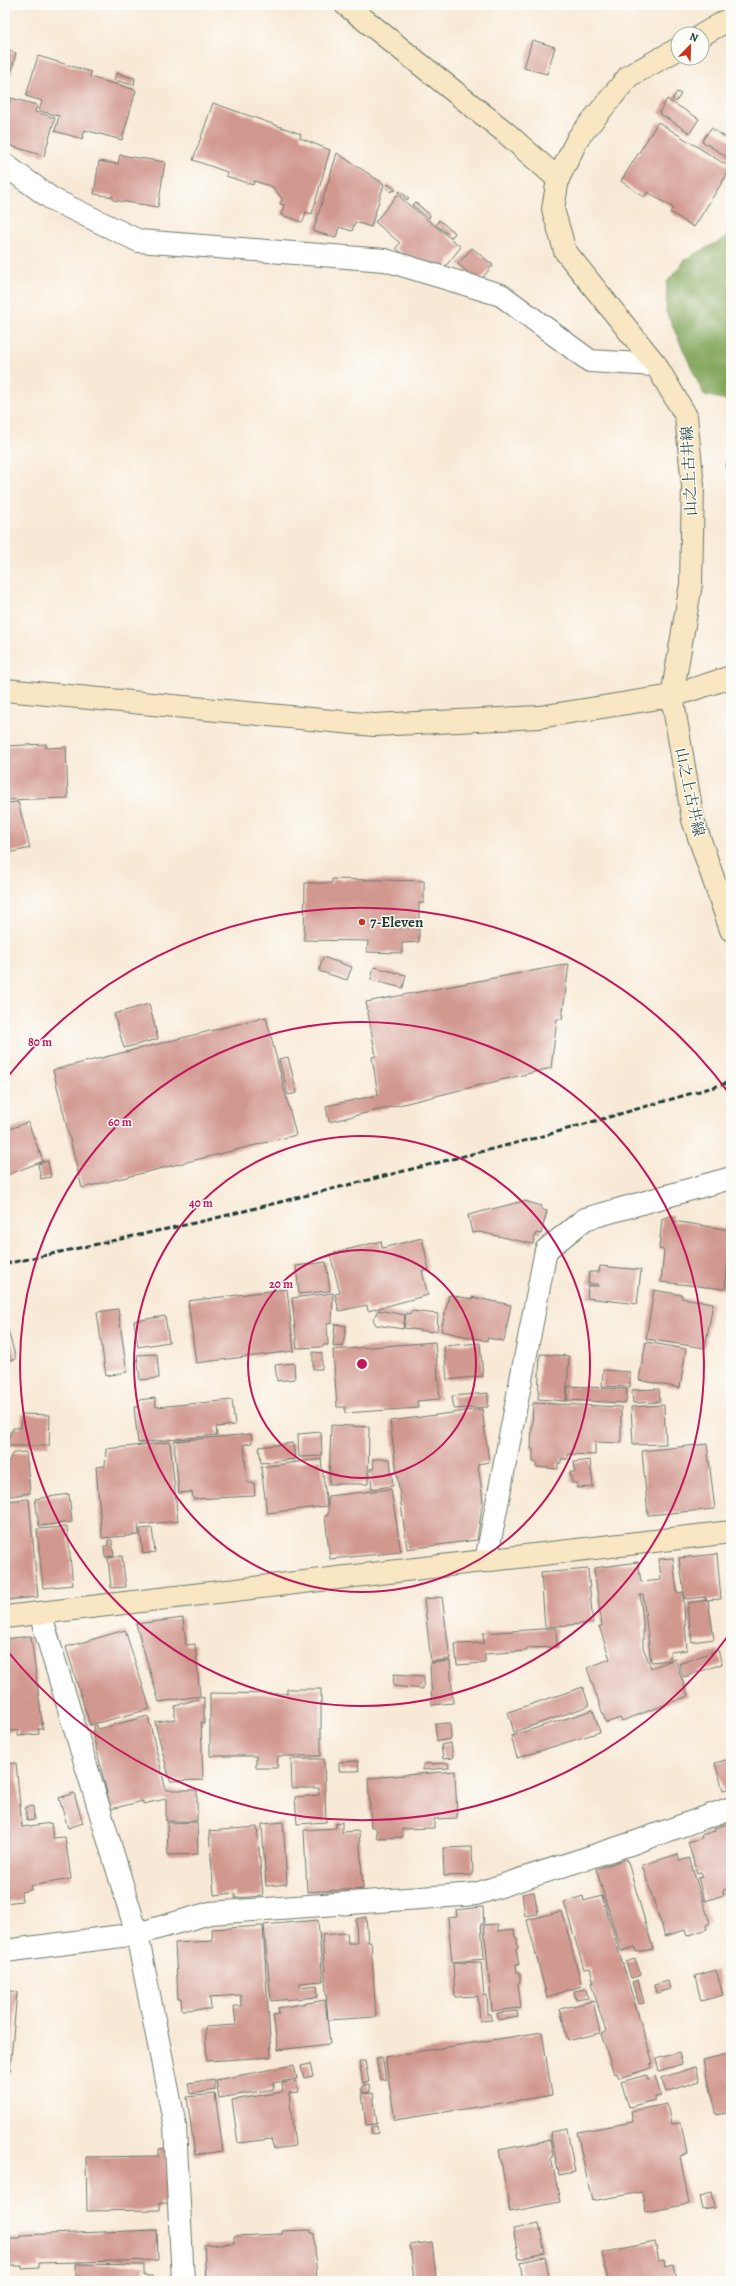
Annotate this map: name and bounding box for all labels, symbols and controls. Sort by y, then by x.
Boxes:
north arrow [670,26,710,66]
text: N [687,29,700,46]
street label: 山之上古井線 [677,426,701,516]
street label: 山之上古井線 [671,746,709,838]
place label: 7-Eleven [370,912,424,932]
marker: 7-Eleven [357,917,367,927]
text: 80 m [28,1034,52,1050]
text: 60 m [108,1114,132,1130]
text: 40 m [189,1195,213,1211]
text: 20 m [269,1276,293,1292]
centre of rings [355,1357,369,1371]

